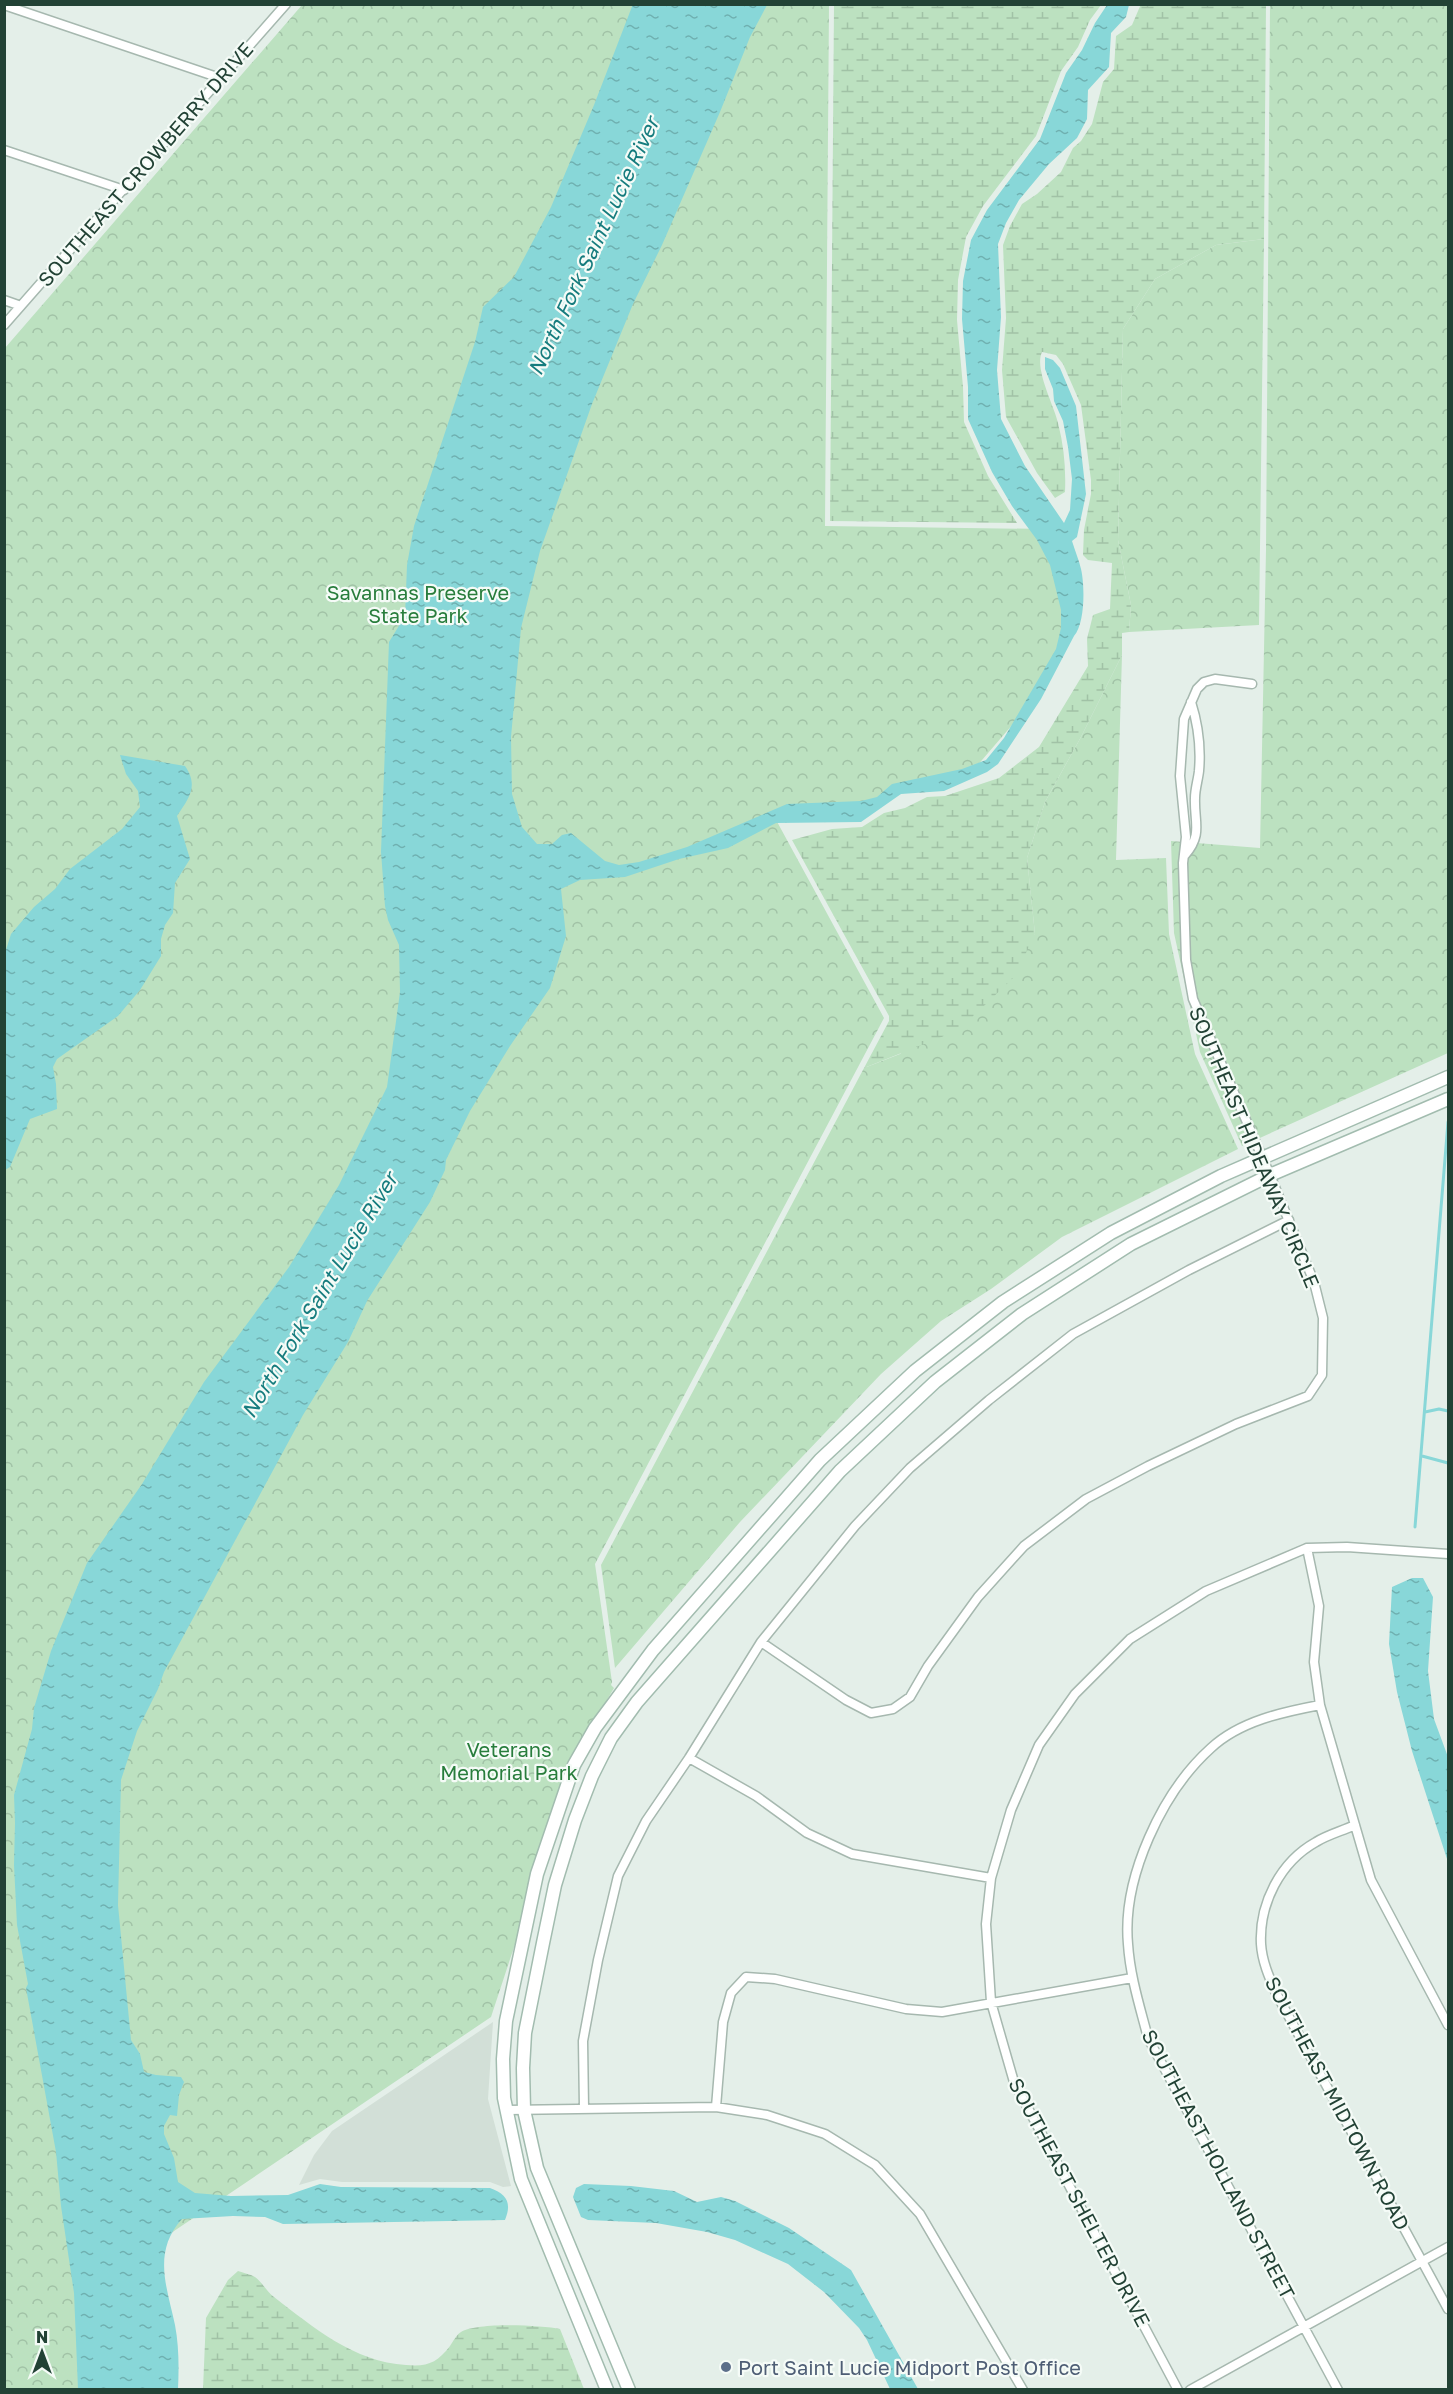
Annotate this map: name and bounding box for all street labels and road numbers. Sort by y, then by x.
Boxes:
street label: SOUTHEAST CROWBERRY DRIVE [32,37,258,291]
street label: SOUTHEAST HIDEAWAY CIRCLE [1185,1003,1325,1291]
street label: SOUTHEAST MIDTOWN ROAD [1261,1972,1415,2234]
street label: SOUTHEAST HOLLAND STREET [1138,2025,1300,2303]
street label: SOUTHEAST SHELTER DRIVE [1004,2074,1156,2330]

